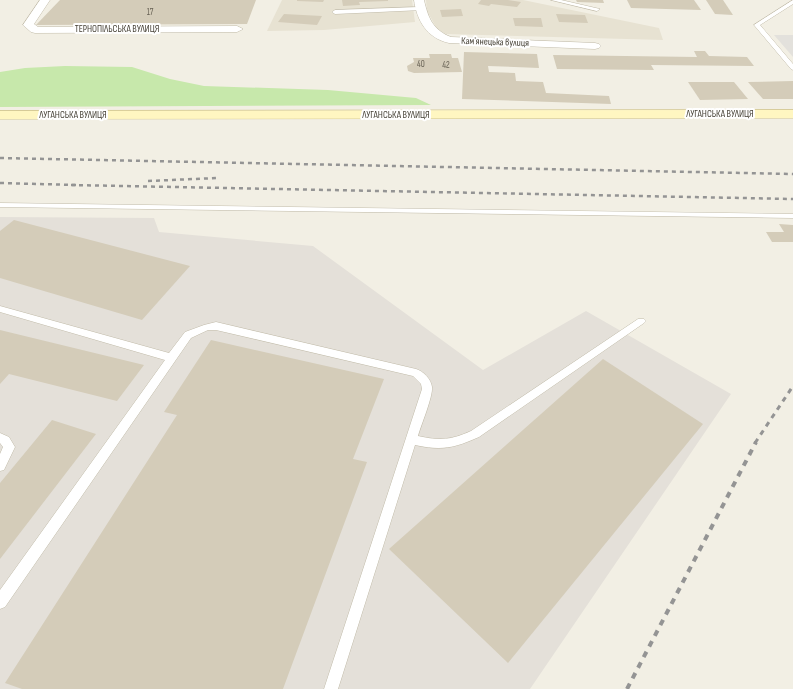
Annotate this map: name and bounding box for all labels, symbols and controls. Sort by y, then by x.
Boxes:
house number: 17 [147,7,154,18]
street label: ТЕРНОПІЛЬСЬКА ВУЛИЦЯ [75,23,159,35]
street label: Камʼянецька вулиця [461,35,529,49]
house number: 40 [417,59,425,70]
house number: 42 [442,60,450,71]
street label: ЛУГАНСЬКА ВУЛИЦЯ [685,108,754,120]
street label: ЛУГАНСЬКА ВУЛИЦЯ [38,109,107,121]
street label: ЛУГАНСЬКА ВУЛИЦЯ [361,109,430,121]

